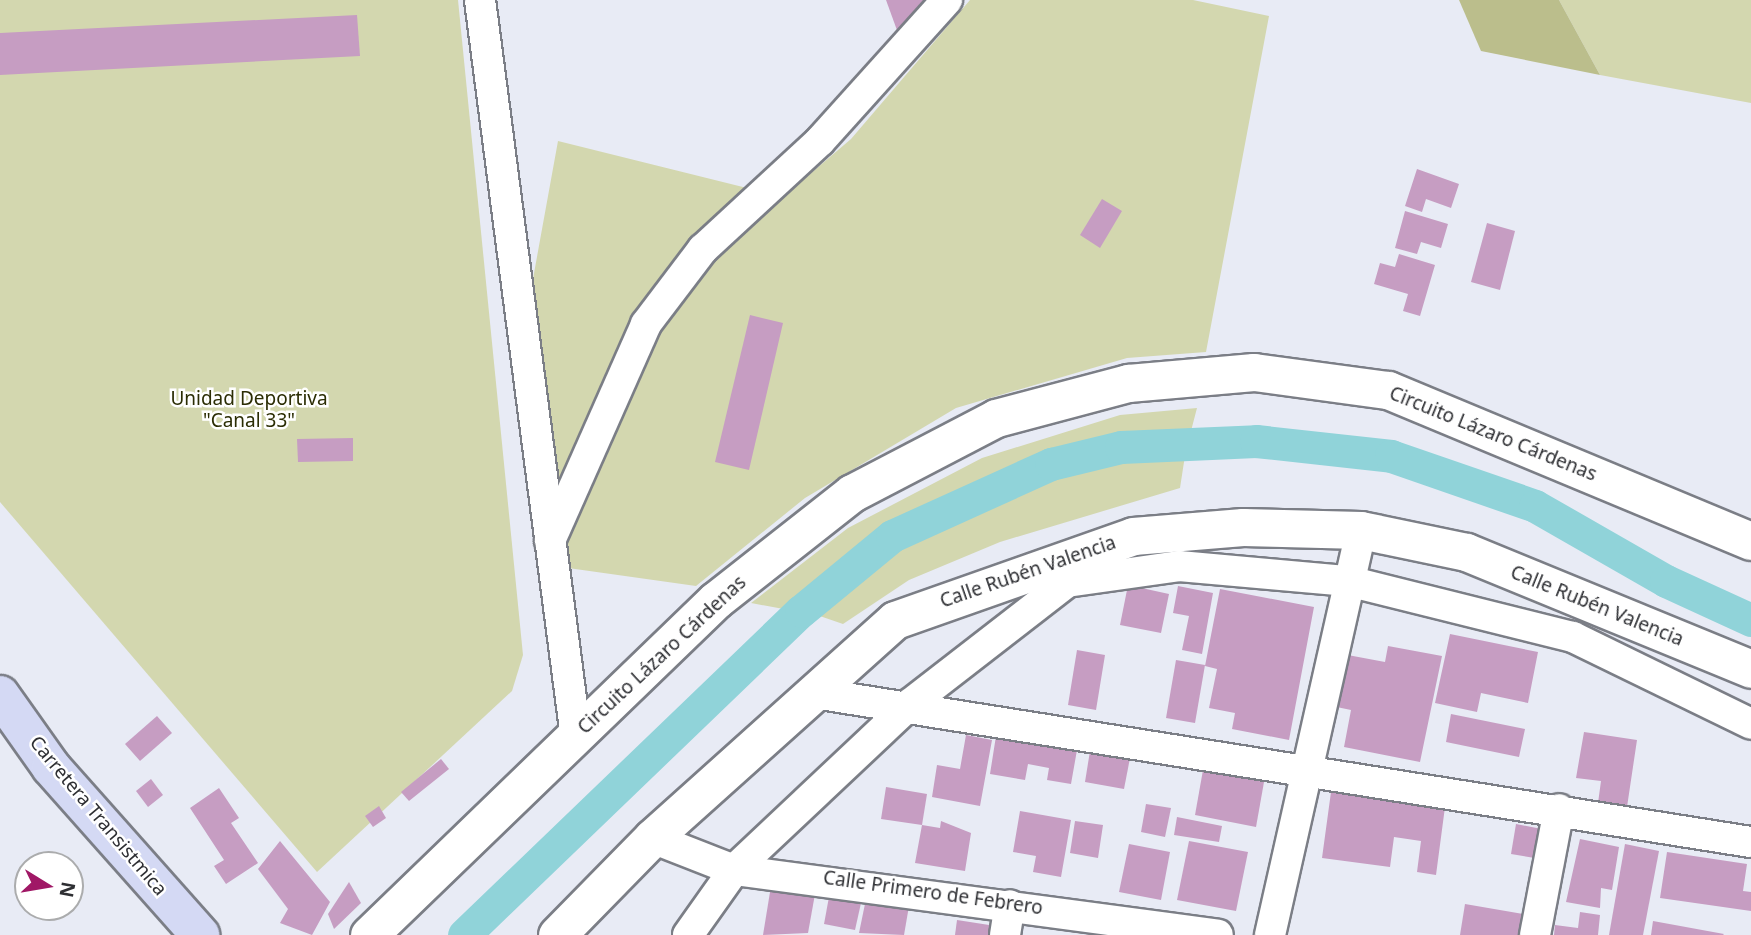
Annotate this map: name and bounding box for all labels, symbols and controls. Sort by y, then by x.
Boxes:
street label: Circuito Lázaro Cárdenas [1386,382,1600,486]
park label: Unidad Deportiva "Canal 33" [170,388,328,432]
street label: Calle Rubén Valencia [937,531,1119,613]
street label: Calle Rubén Valencia [1507,561,1687,651]
street label: Circuito Lázaro Cárdenas [573,571,751,739]
street label: Carretera Transistmica [25,732,171,900]
north arrow [14,851,84,921]
street label: Calle Primero de Febrero [822,866,1044,920]
text: N [53,880,82,900]

